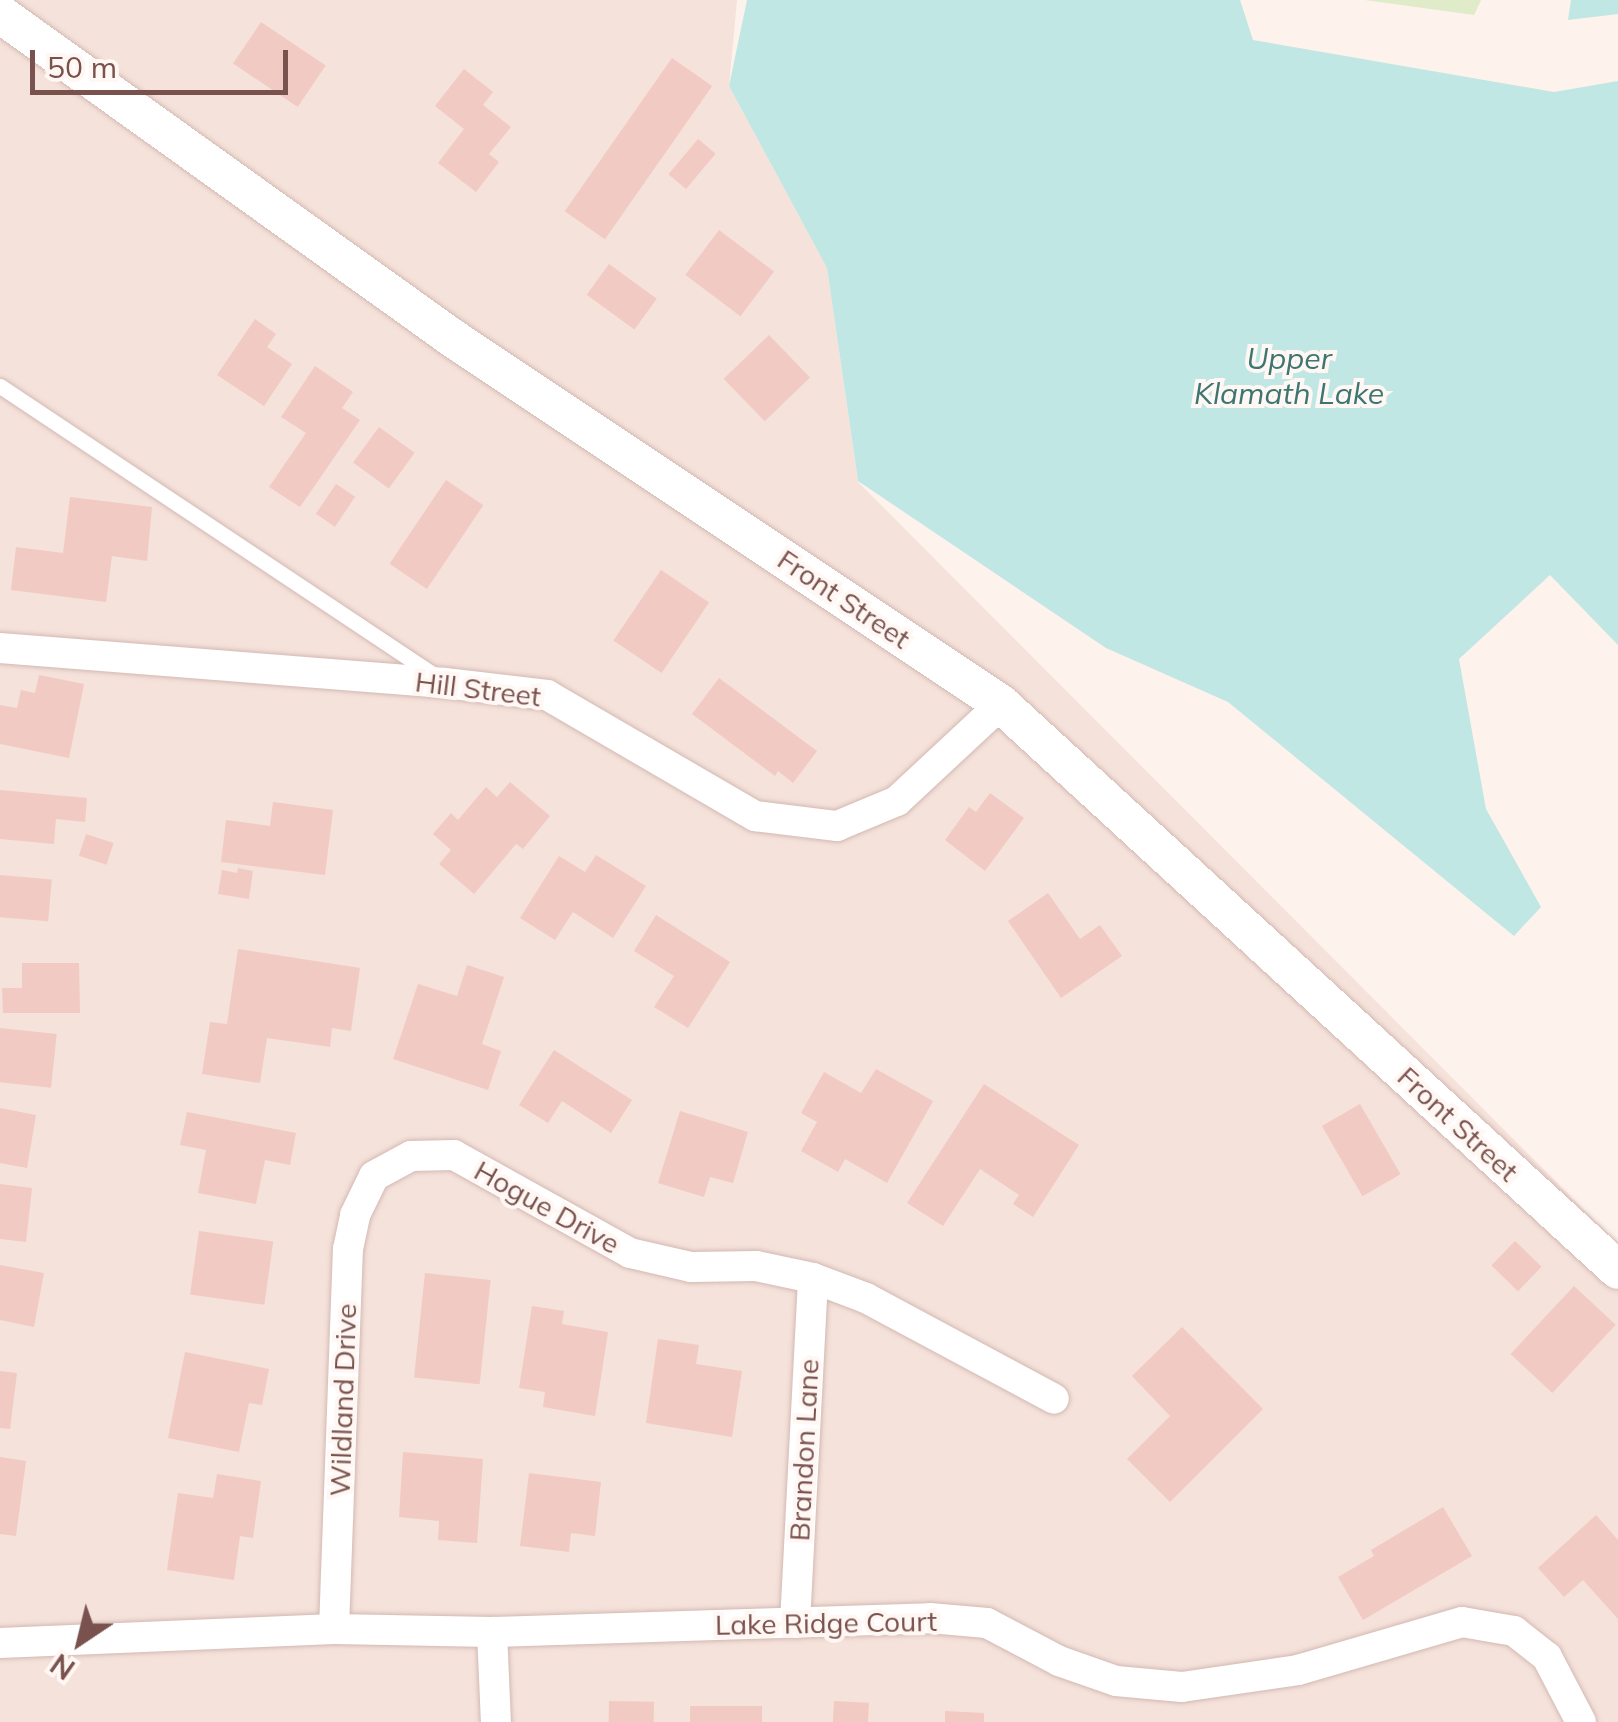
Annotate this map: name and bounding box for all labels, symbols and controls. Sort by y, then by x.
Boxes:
scale bar [35,30,292,92]
text: 50 m [47,48,117,86]
water label: Upper Klamath Lake [1194,340,1384,410]
street label: Front Street [771,542,917,656]
street label: Hill Street [413,665,543,713]
street label: Front Street [1391,1060,1525,1188]
street label: Hogue Drive [469,1153,625,1261]
street label: Wildland Drive [323,1303,363,1497]
street label: Brandon Lane [782,1358,826,1542]
north arrow [30,1592,130,1692]
street label: Lake Ridge Court [715,1604,937,1642]
text: N [44,1647,81,1687]

